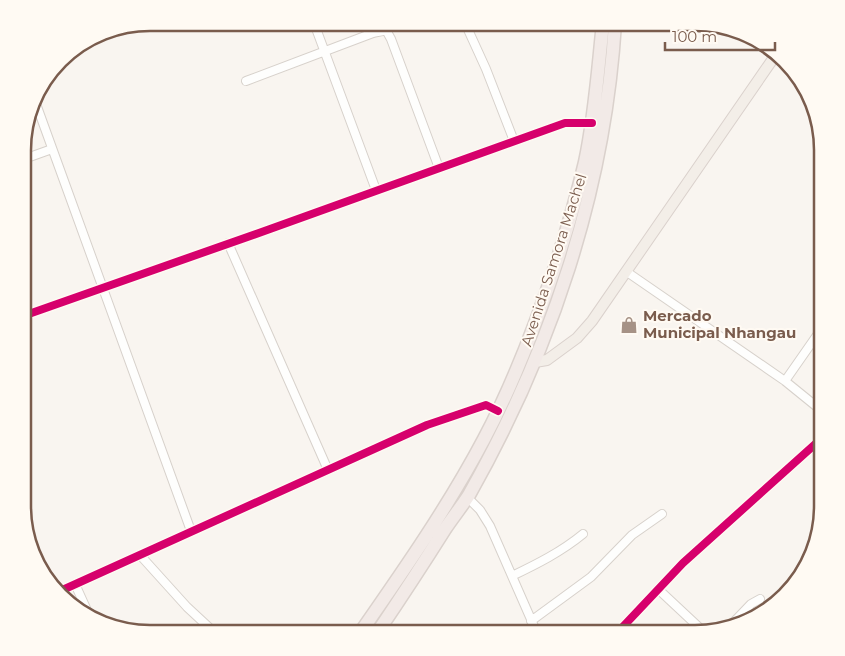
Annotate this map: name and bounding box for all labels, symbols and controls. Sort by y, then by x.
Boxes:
scale bar [665,20,775,52]
text: 100 m [672,27,717,46]
street label: Avenida Samora Machel [517,171,590,349]
place label: Mercado Municipal Nhangau [643,306,796,342]
shop icon: Mercado Municipal Nhangau [619,315,639,335]

